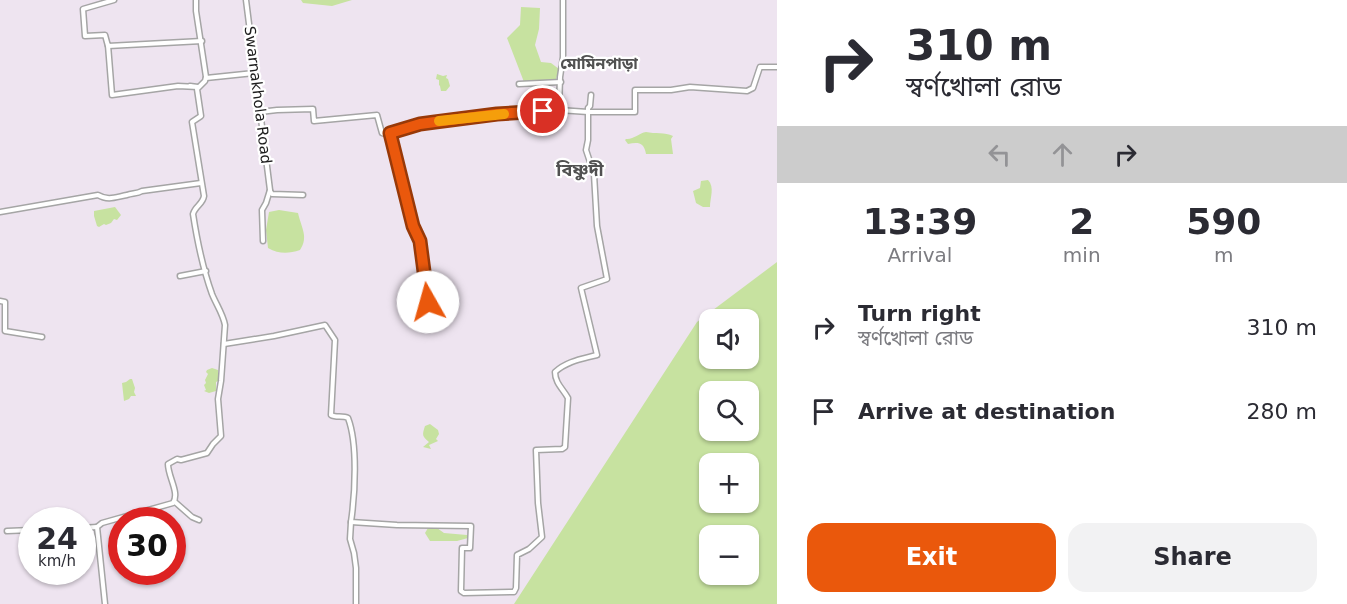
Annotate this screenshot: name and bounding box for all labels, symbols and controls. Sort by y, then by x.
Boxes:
text: 310 m [906,21,1052,70]
icon: right [807,24,885,102]
street label: Swarnakhola Road [241,25,275,165]
district label: মোমিনপাড়া [560,54,638,73]
text: স্বর্ণখোলা রোড [906,71,1062,102]
pin [517,85,568,136]
icon: arrive [526,94,559,127]
icon: left [983,138,1016,171]
icon: ahead [1046,138,1079,171]
icon: right [1109,138,1142,171]
district label: বিষ্ণুদী [555,159,605,181]
text: 13:39 [863,201,977,242]
text: 2 [1069,201,1094,242]
text: 590 [1186,201,1261,242]
text: Arrival [887,243,952,267]
text: min [1063,243,1101,267]
text: m [1214,243,1234,267]
position arrow [396,270,460,334]
text: Turn right [858,301,981,326]
map controls [699,309,759,585]
button: sound [699,309,759,369]
icon: right [807,311,840,344]
text: 310 m [1247,315,1317,340]
text: স্বর্ণখোলা রোড [858,326,973,350]
button: search [699,381,759,441]
icon: arrive [807,395,840,428]
text: Arrive at destination [858,399,1115,424]
text: 280 m [1247,399,1317,424]
button: + [699,453,759,513]
speed limit sign: 30 [108,507,186,585]
text: 24 [36,521,78,556]
button: Exit [807,523,1056,592]
button: Share [1068,523,1317,592]
button: − [699,525,759,585]
text: km/h [38,552,76,570]

